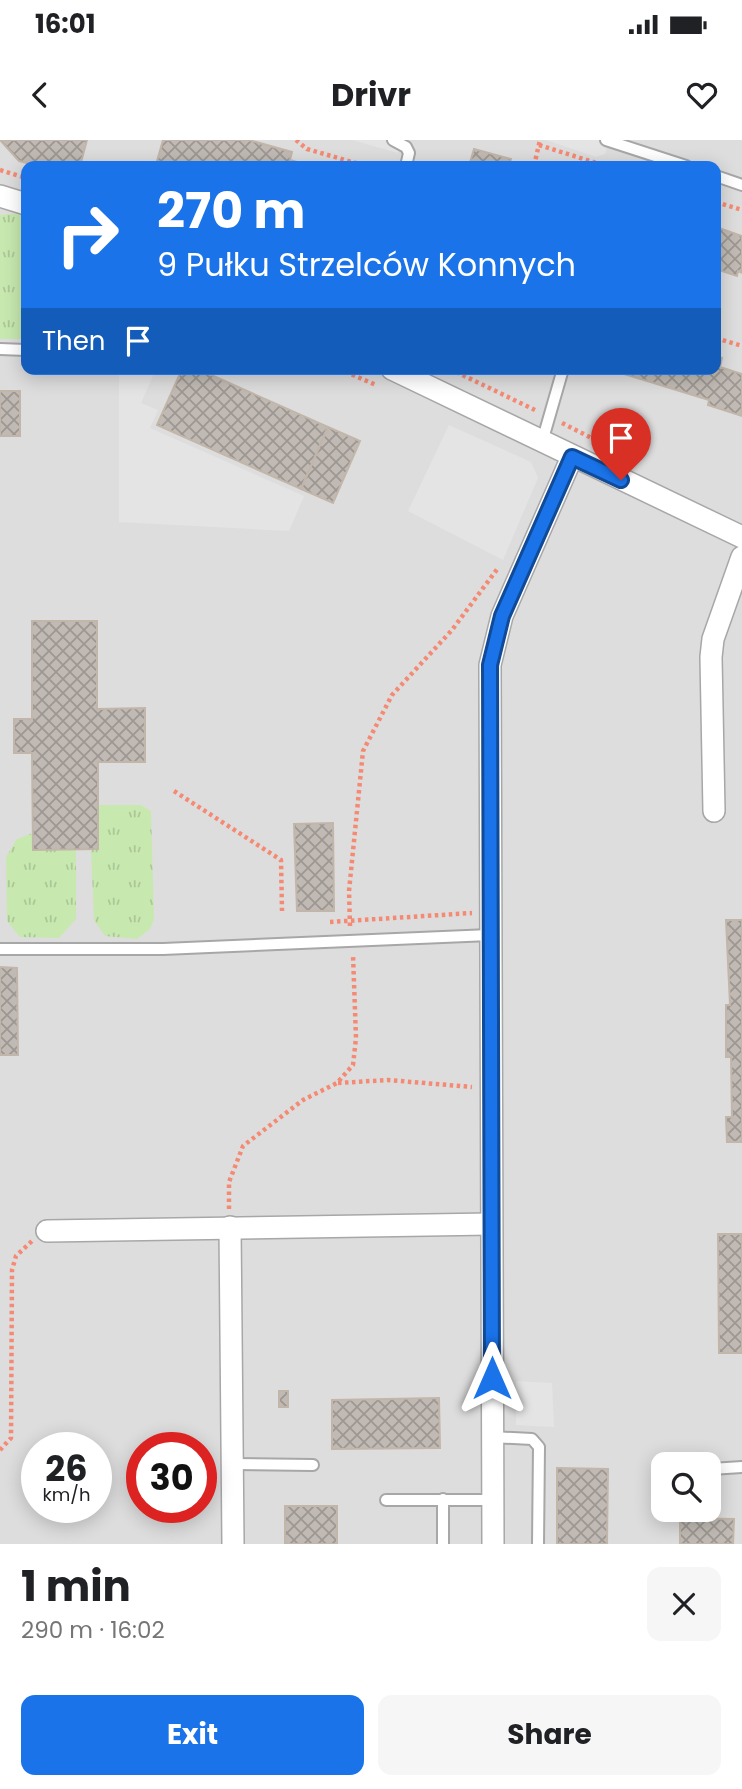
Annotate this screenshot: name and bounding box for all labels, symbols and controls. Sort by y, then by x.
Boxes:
text: 16:01 [35,6,95,42]
text: Drivr [331,72,411,117]
icon: back [21,76,59,114]
icon: heart [683,76,721,114]
text: 270 m [157,177,305,245]
icon: right [42,189,133,280]
text: 9 Pułku Strzelców Konnych [157,242,576,287]
icon: arrive [119,322,157,360]
text: Then [42,323,105,359]
pin [591,408,651,480]
icon: arrive [602,419,640,457]
position arrow [455,1341,529,1415]
speed limit sign: 30 [126,1432,217,1523]
text: 26 [45,1444,88,1493]
map controls [651,1452,721,1522]
button: search [651,1452,721,1522]
text: km/h [43,1482,90,1507]
text: 1 min [21,1557,131,1616]
button: close [647,1567,721,1641]
text: 290 m · 16:02 [21,1614,165,1646]
button: Exit [21,1695,364,1775]
button: Share [378,1695,721,1775]

